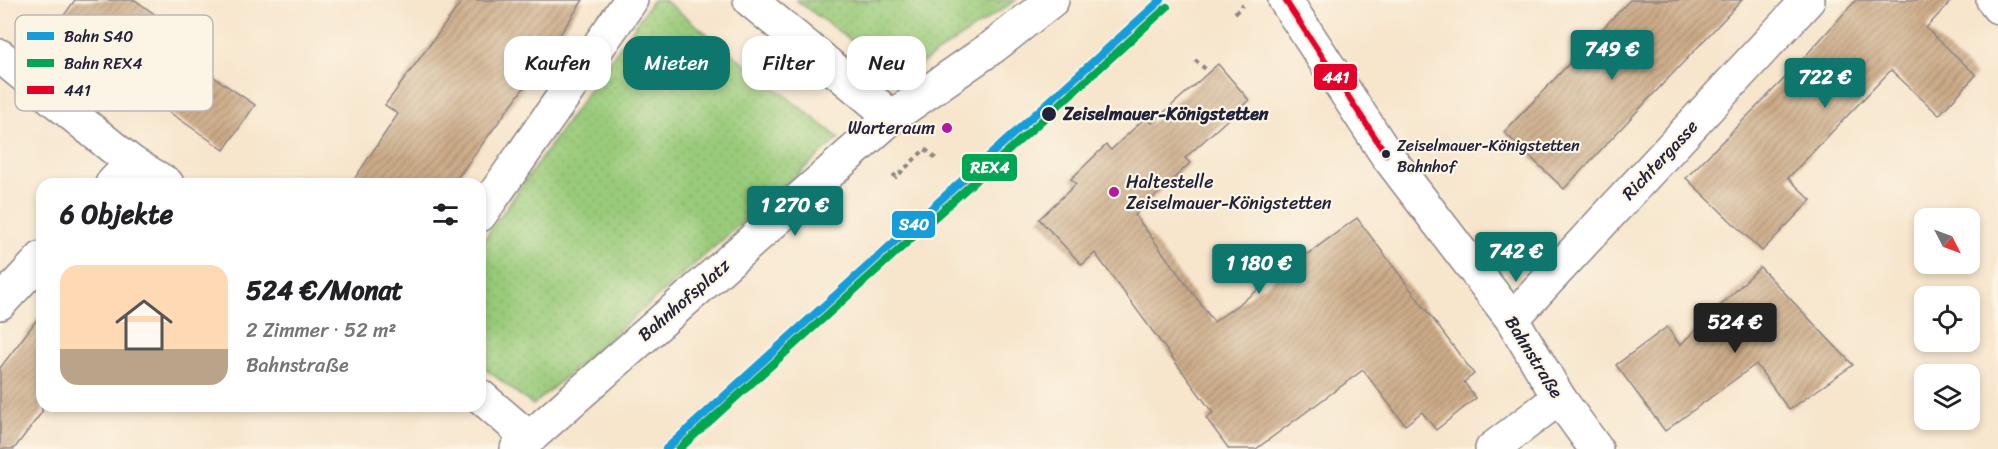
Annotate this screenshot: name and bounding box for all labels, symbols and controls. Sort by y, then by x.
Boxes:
legend [15,15,213,111]
text: Bahn S40 [64,22,133,51]
pin: 749 € [1570,30,1654,81]
text: 749 € [1585,32,1639,67]
chip: Kaufen [504,36,611,90]
chip: Mieten [623,36,730,90]
chip: Filter [742,36,835,90]
chip: Neu [847,36,926,90]
text: Bahn REX4 [64,49,142,78]
pin: 722 € [1783,58,1867,109]
text: 722 € [1799,60,1851,95]
line badge: 441 [1313,63,1358,91]
text: 441 [1322,63,1350,92]
text: 441 [64,76,91,105]
place label: Zeiselmauer-Königstetten [1062,98,1269,130]
marker: Zeiselmauer-Königstetten [1040,105,1058,123]
place label: Warteraum [848,112,935,144]
street label: Richtergasse [1614,112,1706,208]
marker: Warteraum [940,121,954,135]
place label: Zeiselmauer-Königstetten Bahnhof [1397,131,1580,181]
marker: Zeiselmauer-Königstetten Bahnhof [1380,148,1392,160]
line badge: REX4 [961,153,1018,182]
text: REX4 [969,153,1010,182]
place label: Haltestelle Zeiselmauer-Königstetten [1126,166,1332,219]
marker: Haltestelle Zeiselmauer-Königstetten [1107,185,1121,199]
pin: 1 270 € [740,186,850,237]
text: 1 270 € [761,188,829,223]
text: 6 Objekte [60,191,173,237]
icon: filters [429,198,462,231]
north arrow [1914,208,1980,274]
map controls [1914,208,1980,430]
line badge: S40 [891,210,936,239]
text: S40 [898,210,929,239]
pin: 742 € [1474,232,1558,283]
text: 742 € [1489,234,1543,269]
pin: 1 180 € [1204,244,1314,295]
text: 1 180 € [1226,246,1292,281]
street label: Bahnhofsplatz [630,250,738,350]
text: 524 €/Monat [246,267,403,313]
button: locate [1914,286,1980,352]
icon: home [108,289,180,361]
pin: 524 € [1693,303,1777,354]
text: 524 € [1708,305,1762,340]
street label: Bahnstraße [1496,309,1572,405]
text: 2 Zimmer · 52 m² [246,313,396,348]
text: Bahnstraße [246,348,349,383]
button: layers [1914,364,1980,430]

